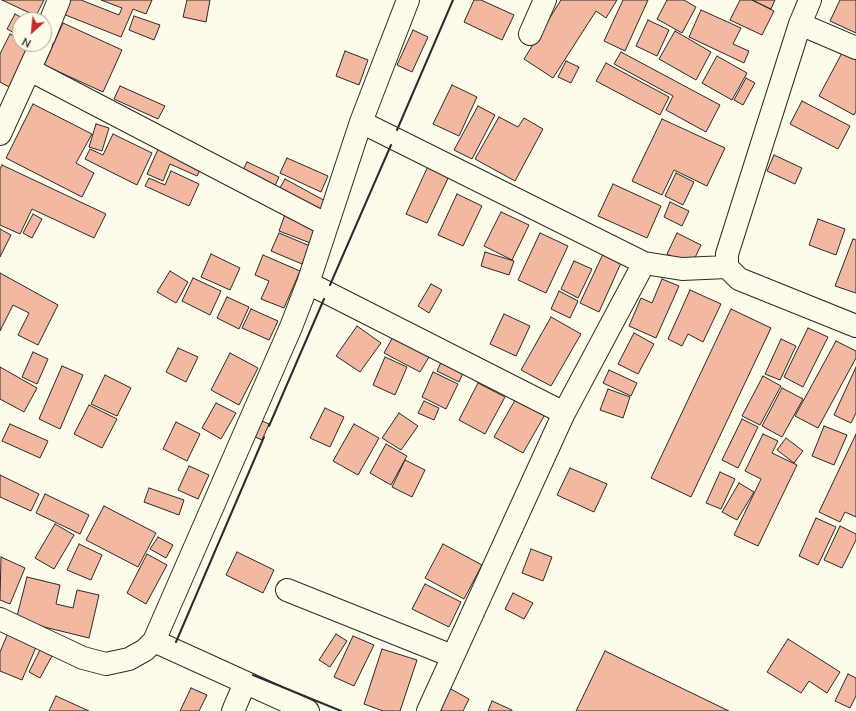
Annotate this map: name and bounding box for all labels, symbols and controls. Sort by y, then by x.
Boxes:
north arrow [12,12,52,52]
text: N [20,34,34,51]

